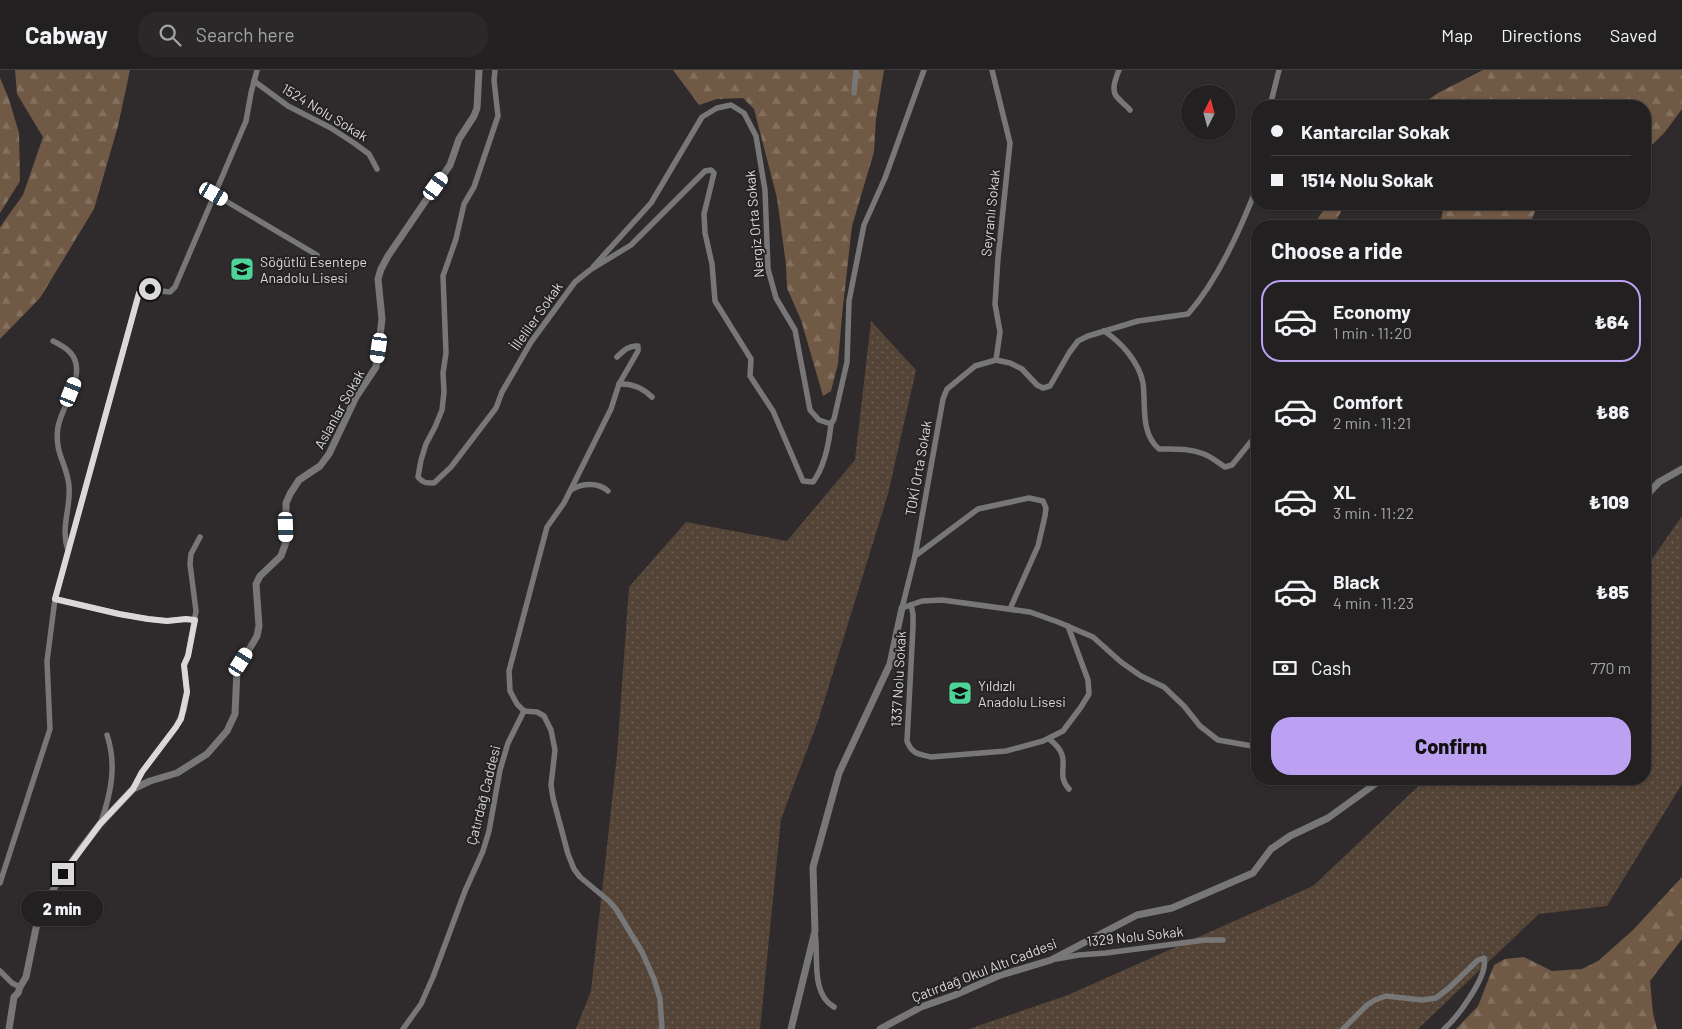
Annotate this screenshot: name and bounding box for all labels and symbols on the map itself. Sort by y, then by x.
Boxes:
street label: 1524 Nolu Sokak [279,80,371,144]
north arrow [1181,85,1236,140]
car [421,169,450,203]
street label: Seyranlı Sokak [977,169,1003,257]
street label: Nergiz Orta Sokak [741,170,767,278]
car [197,180,230,208]
place label: Söğütlü Esentepe Anadolu Lisesi [260,253,367,286]
school or university icon: Söğütlü Esentepe Anadolu Lisesi [229,256,255,282]
route start [139,278,161,300]
street label: İlleliler Sokak [506,278,566,354]
car [369,332,388,364]
street label: Aslanlar Sokak [310,366,368,452]
car [58,375,83,409]
street label: TOKİ Orta Sokak [901,419,935,517]
car [277,512,294,542]
street label: 1337 Nolu Sokak [887,631,909,727]
car [226,645,255,679]
place label: Yıldızlı Anadolu Lisesi [978,677,1066,710]
school or university icon: Yıldızlı Anadolu Lisesi [947,680,973,706]
street label: Çatırdağ Caddesi [462,743,504,847]
route end [52,863,74,885]
callout: 2 min [22,892,104,926]
street label: 1329 Nolu Sokak [1086,922,1184,950]
street label: Çatırdağ Okul Altı Caddesi [909,934,1059,1006]

